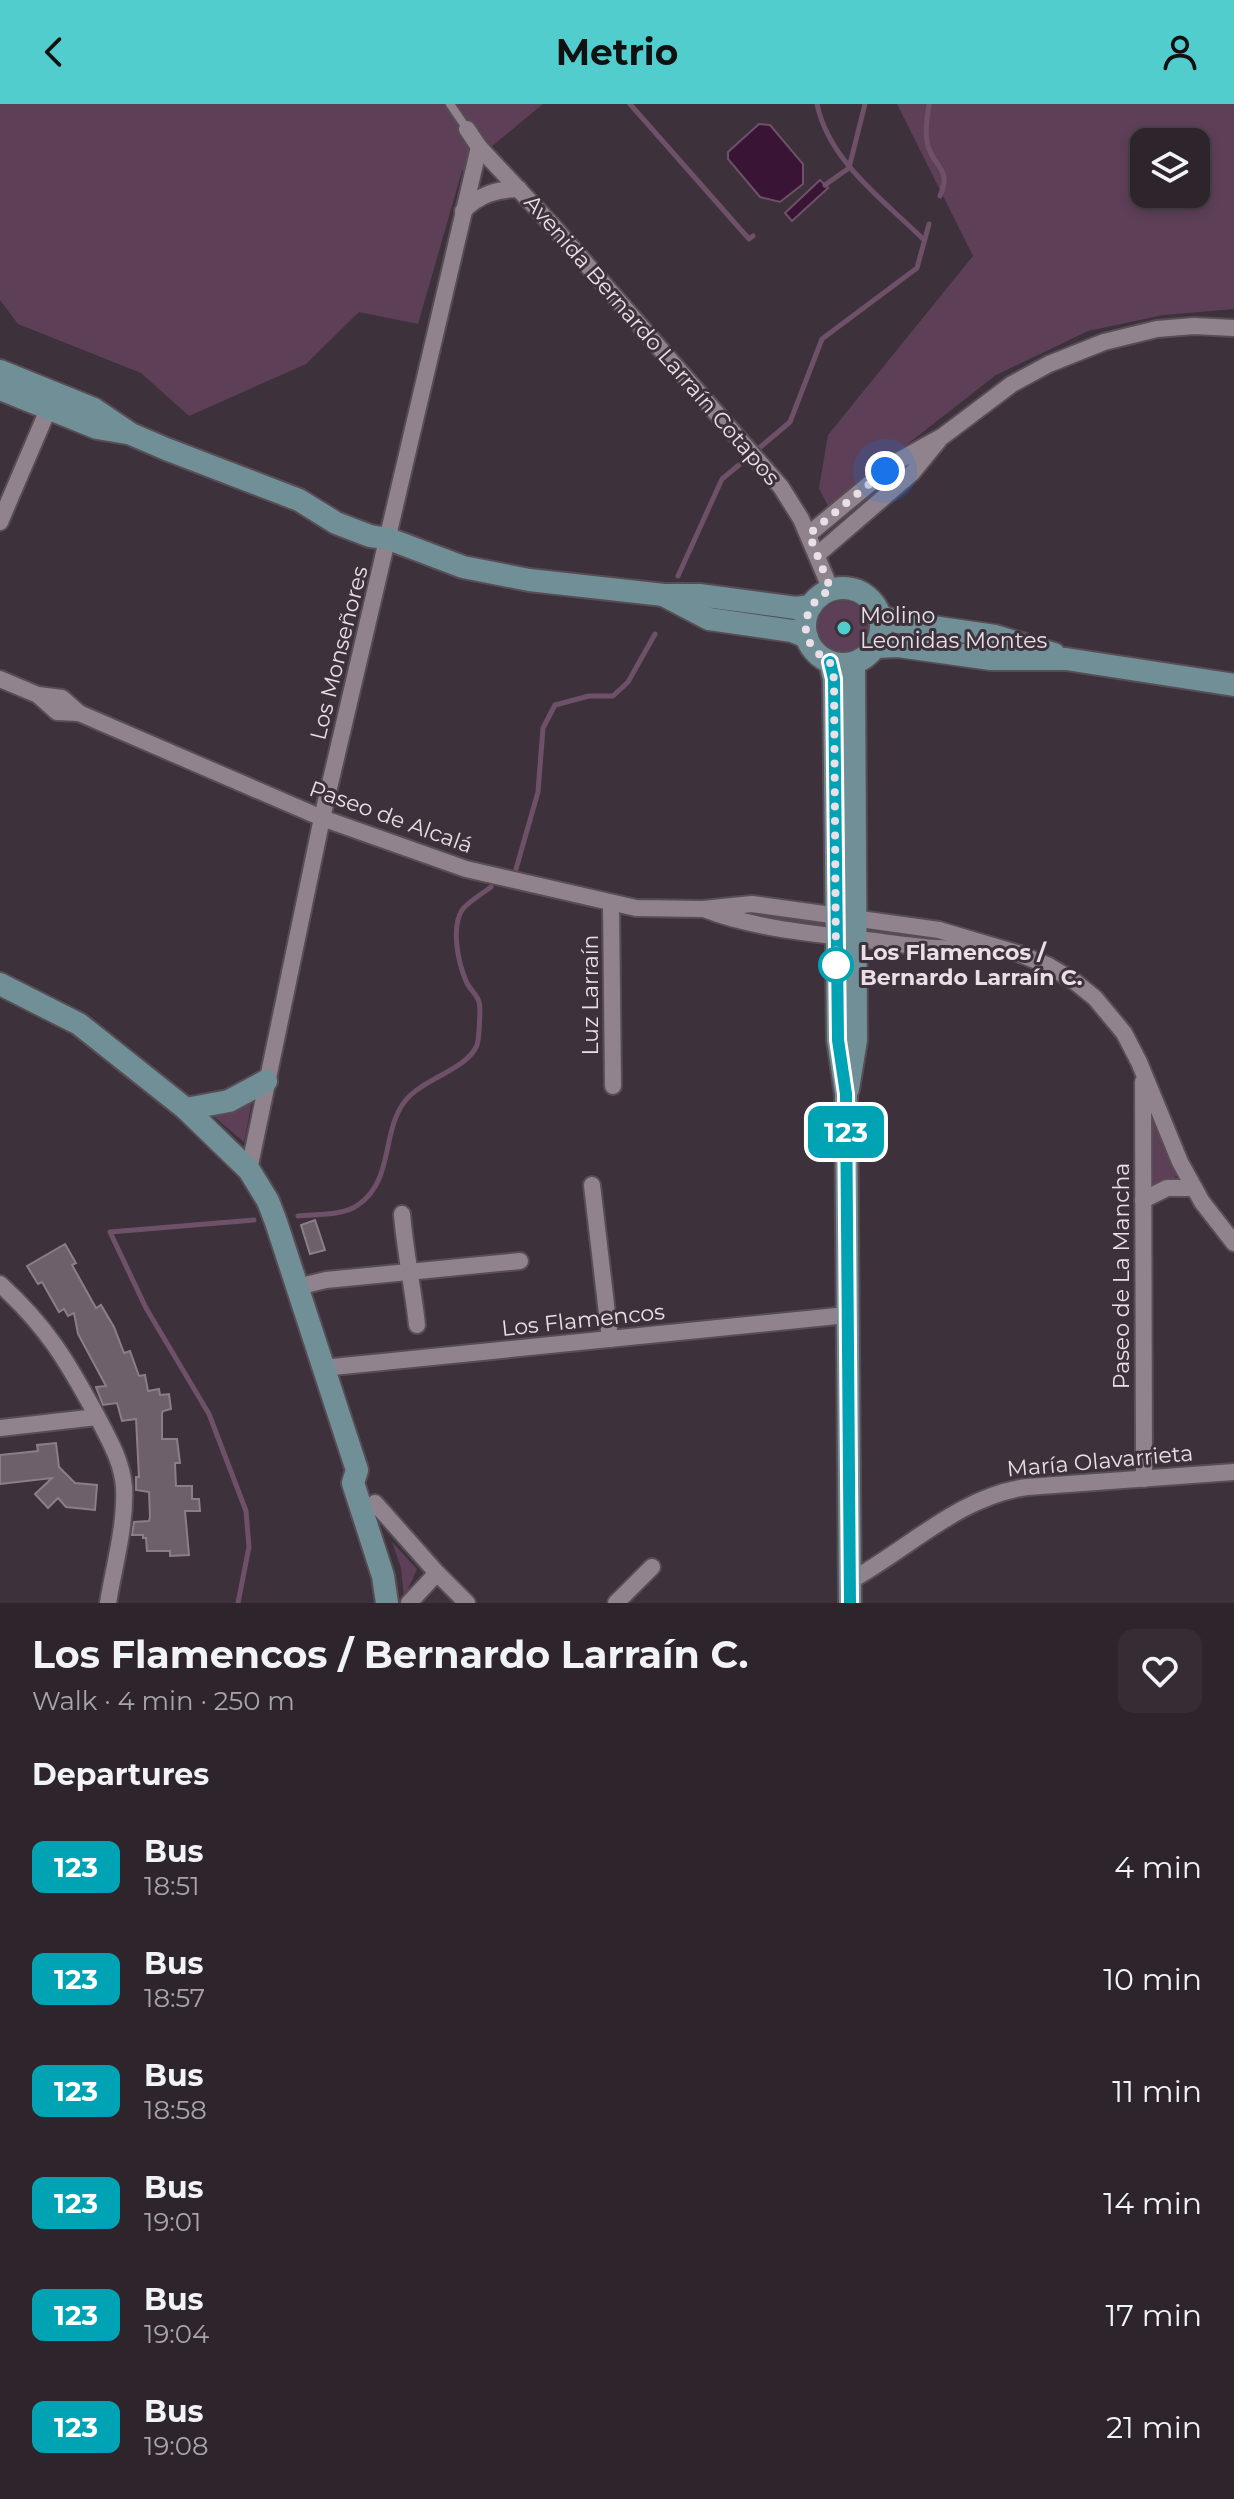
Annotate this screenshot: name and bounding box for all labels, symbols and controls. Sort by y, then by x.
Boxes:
icon: back [32,30,76,74]
text: Metrio [556,30,678,74]
icon: person [1158,30,1202,74]
map controls [1130,128,1210,208]
button: layers [1130,128,1210,208]
street label: Avenida Bernardo Larraín Cotapos [519,189,786,491]
your location [865,451,905,491]
street label: Los Monseñores [304,563,374,743]
place label: Molino Leonidas Montes [860,602,1048,654]
marker: Molino Leonidas Montes [835,619,853,637]
street label: Paseo de Alcalá [306,775,476,859]
street label: Luz Larraín [577,935,604,1055]
place label: Los Flamencos / Bernardo Larraín C. [860,939,1083,991]
marker: Los Flamencos / Bernardo Larraín C. [819,948,853,982]
line badge: 123 [800,1106,892,1158]
text: 123 [824,1115,868,1149]
street label: Paseo de La Mancha [1108,1163,1135,1389]
street label: Los Flamencos [500,1298,666,1342]
street label: María Olavarrieta [1006,1439,1194,1483]
button: heart [1118,1629,1202,1713]
text: Los Flamencos / Bernardo Larraín C. [32,1631,748,1678]
text: Walk · 4 min · 250 m [32,1685,295,1717]
text: Departures [32,1756,209,1793]
text: Bus [144,1833,204,1870]
text: 4 min [1114,1849,1202,1886]
text: 123 [54,1850,98,1884]
text: 18:51 [144,1870,200,1902]
text: Bus [144,1945,204,1982]
text: 10 min [1103,1961,1202,1998]
text: 123 [54,1962,98,1996]
text: 18:57 [144,1982,205,2014]
text: Bus [144,2057,204,2094]
text: 11 min [1112,2073,1202,2110]
text: 123 [54,2074,98,2108]
text: 18:58 [144,2094,207,2126]
text: Bus [144,2169,204,2206]
text: 14 min [1103,2185,1202,2222]
text: 123 [54,2186,98,2220]
text: 19:01 [144,2206,201,2238]
text: Bus [144,2281,204,2318]
text: 17 min [1105,2297,1202,2334]
text: 123 [54,2298,98,2332]
text: 19:04 [144,2318,209,2350]
text: Bus [144,2393,204,2430]
text: 21 min [1106,2409,1202,2446]
text: 123 [54,2410,98,2444]
text: 19:08 [144,2430,209,2462]

